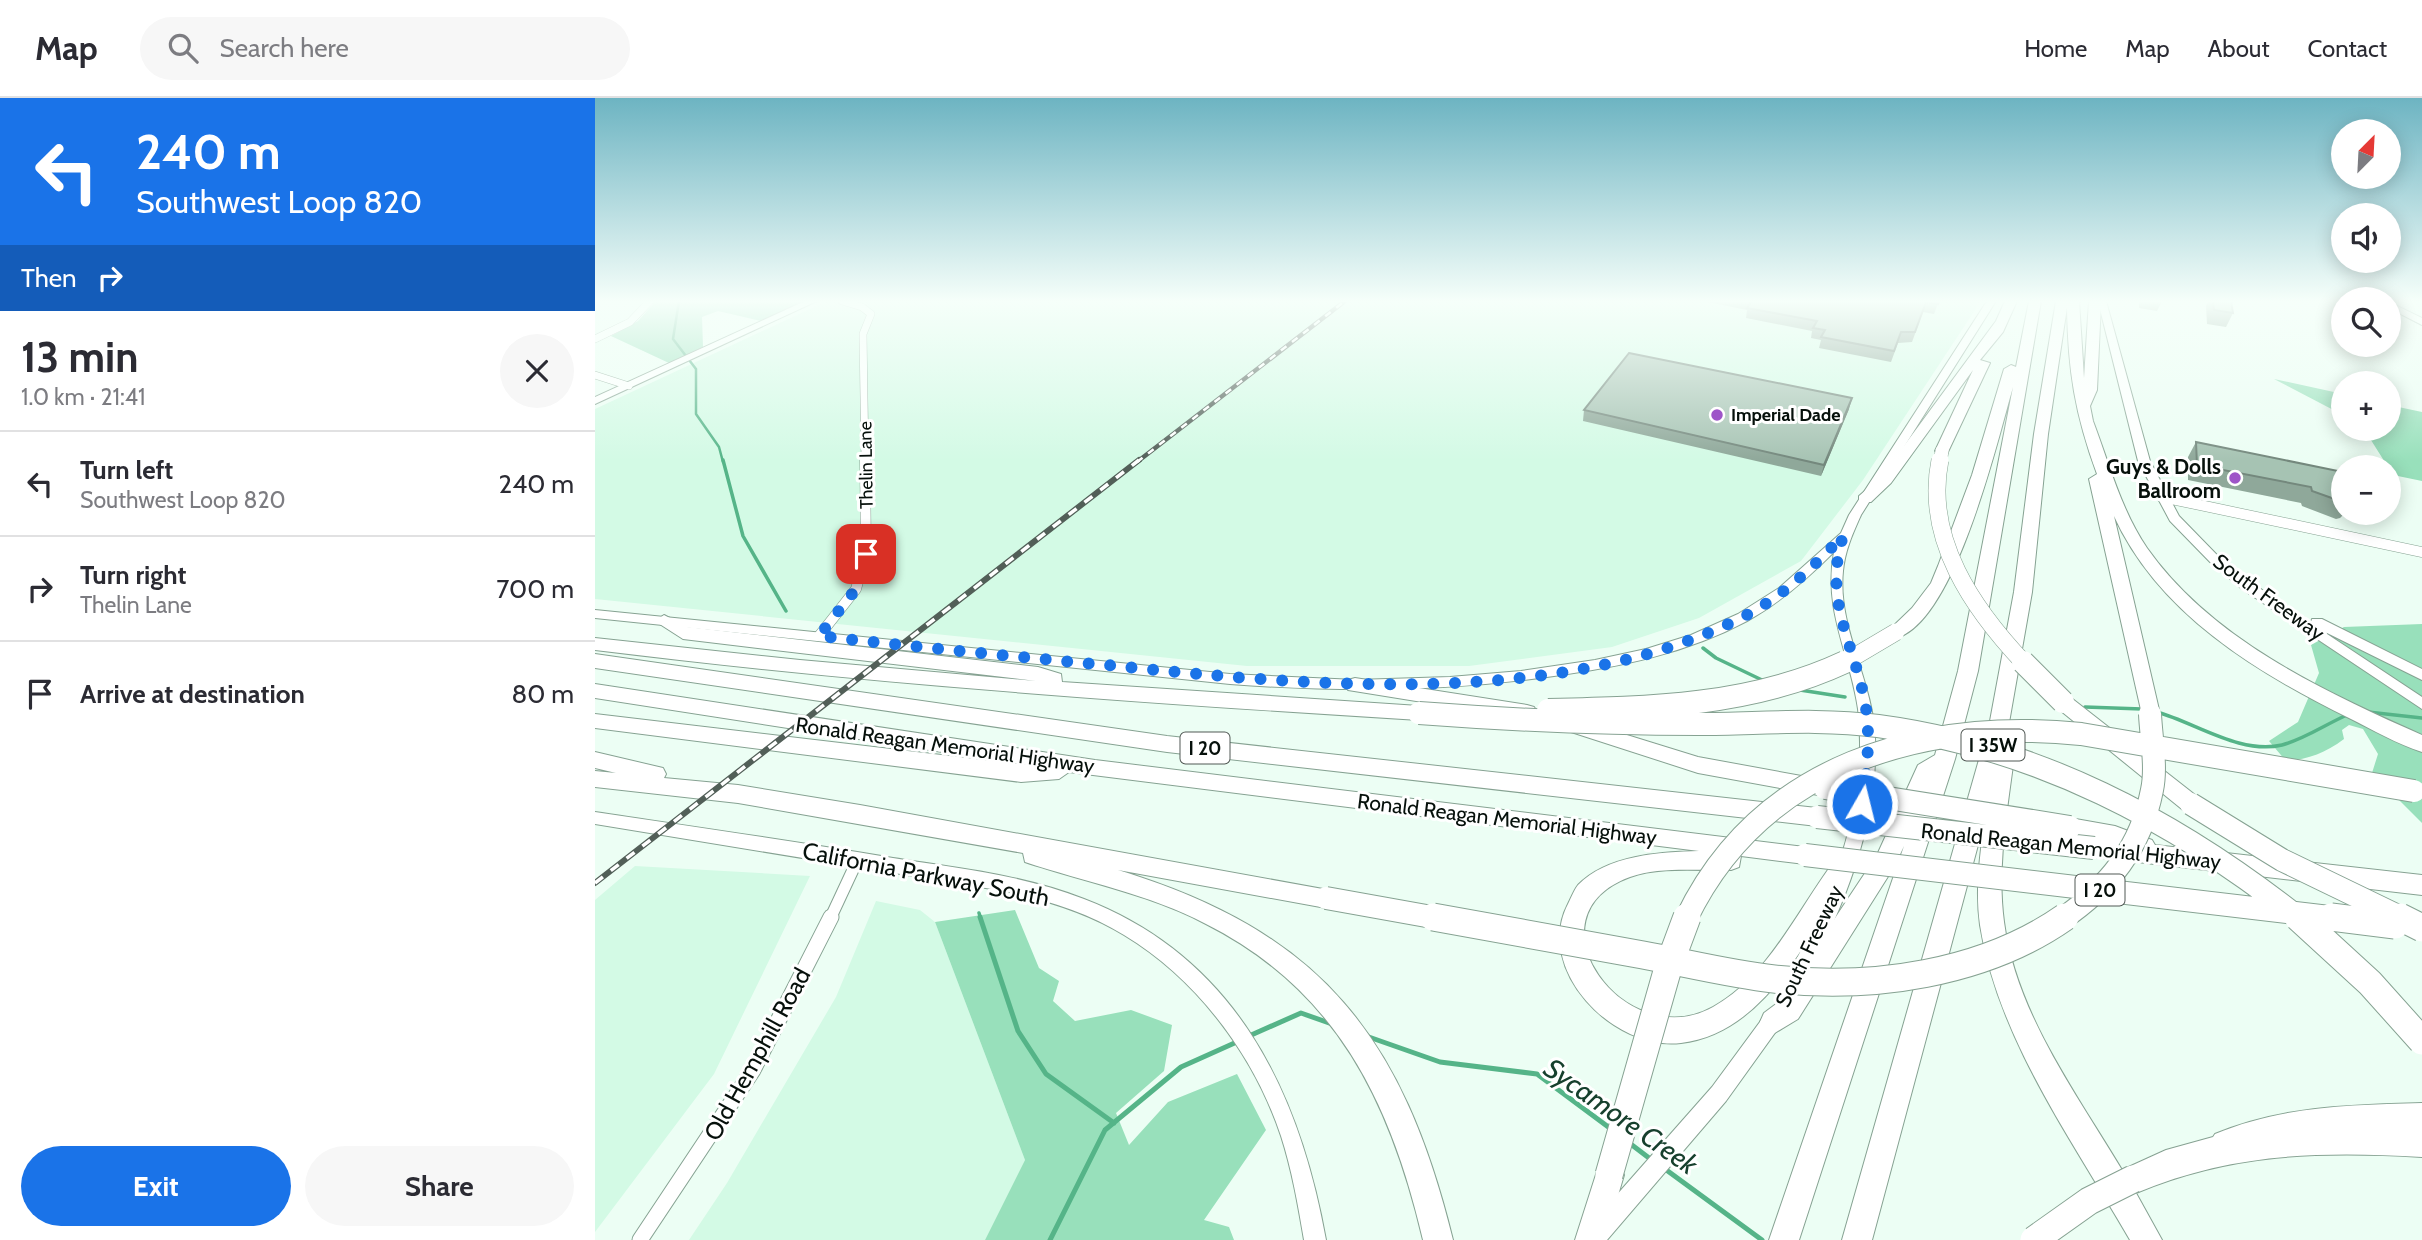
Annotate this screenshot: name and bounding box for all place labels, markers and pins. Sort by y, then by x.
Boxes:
place label: Imperial Dade [1731,404,1840,426]
marker: Imperial Dade [1709,407,1725,423]
place label: Guys & Dolls Ballroom [2106,454,2221,503]
marker: Guys & Dolls Ballroom [2227,470,2243,486]
pin [836,524,896,584]

